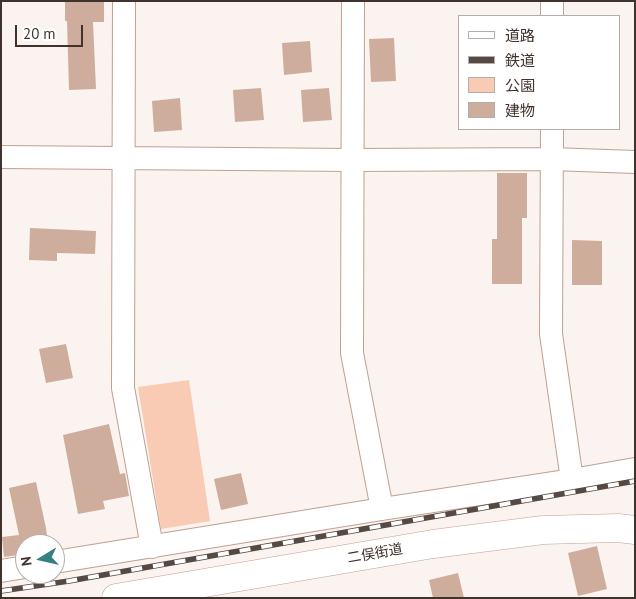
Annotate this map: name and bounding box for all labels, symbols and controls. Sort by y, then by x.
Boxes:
scale bar [18,15,85,47]
legend [458,15,621,130]
text: 20 m [23,24,56,43]
text: 道路 [505,26,535,45]
text: 鉄道 [505,51,535,70]
text: 公園 [505,76,535,95]
text: 建物 [505,101,535,120]
north arrow [15,534,65,584]
street label: 二俣街道 [346,541,404,567]
text: N [17,555,36,567]

